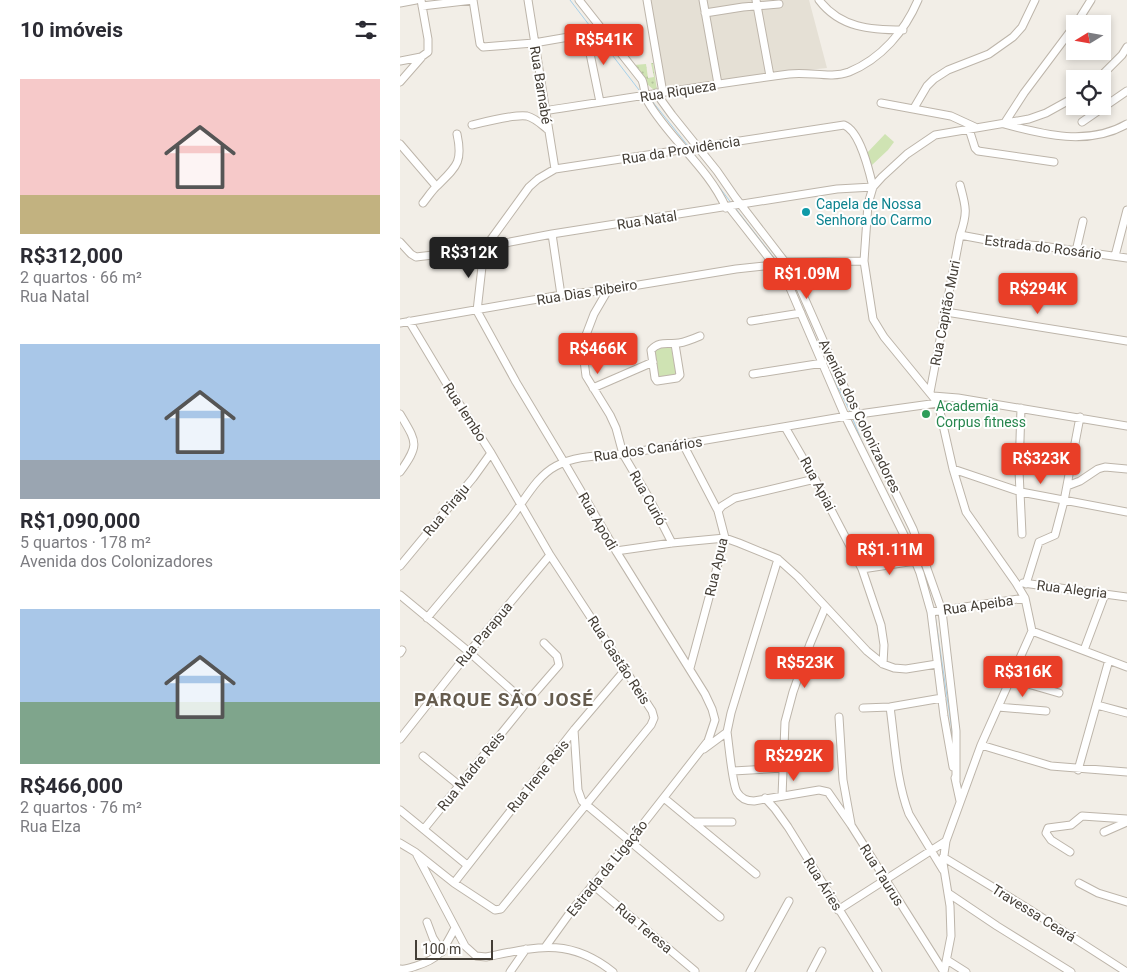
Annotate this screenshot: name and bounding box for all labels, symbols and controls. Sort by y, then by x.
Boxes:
north arrow [1066,15,1111,60]
map controls [1066,15,1111,115]
icon: filters [352,16,380,44]
text: 10 imóveis [20,18,123,42]
pin: R$541K [563,23,645,66]
text: R$541K [575,30,633,49]
street label: Rua Barnabé [527,45,555,125]
button: locate [1066,70,1111,115]
street label: Rua Riqueza [639,77,717,105]
icon: home [155,112,245,202]
street label: Rua da Providência [621,133,741,167]
place label: Capela de Nossa Senhora do Carmo [816,196,932,228]
marker: Capela de Nossa Senhora do Carmo [800,206,812,218]
street label: Rua Natal [616,207,678,233]
street label: Estrada do Rosário [984,232,1102,262]
pin: R$312K [428,236,510,279]
text: R$312K [440,243,498,262]
text: R$312,000 [20,244,123,268]
pin: R$1.09M [761,258,853,300]
street label: Rua Capitão Muri [927,259,963,367]
text: R$1.09M [774,264,840,283]
text: 2 quartos · 66 m² [20,268,142,287]
pin: R$294K [997,272,1079,315]
street label: Rua Dias Ribeiro [536,276,638,308]
text: R$294K [1009,279,1067,298]
text: Rua Natal [20,287,89,306]
pin: R$466K [557,332,639,375]
street label: Avenida dos Colonizadores [816,337,904,495]
text: R$466K [569,339,627,358]
icon: home [155,377,245,467]
street label: Rua Iembo [440,380,490,444]
place label: Academia Corpus fitness [936,398,1026,430]
marker: Academia Corpus fitness [920,408,932,420]
street label: Rua dos Canários [593,433,703,465]
pin: R$323K [1000,442,1082,485]
text: R$323K [1012,449,1070,468]
street label: Rua Apiai [797,454,839,514]
street label: Rua Curió [626,468,670,528]
street label: Rua Piraju [420,481,472,539]
street label: Rua Apodi [575,489,621,553]
text: R$1,090,000 [20,509,140,533]
text: 5 quartos · 178 m² [20,533,151,552]
pin: R$1.11M [844,534,936,576]
street label: Rua Apua [701,536,731,598]
text: R$1.11M [857,540,923,559]
text: Avenida dos Colonizadores [20,552,213,571]
street label: Rua Alegria [1036,577,1108,601]
street label: Rua Apeiba [942,592,1014,618]
street label: Rua Parapua [452,599,516,669]
street label: Rua Gastão Reis [584,613,654,707]
icon: home [155,642,245,732]
pin: R$523K [764,646,846,689]
text: R$523K [776,653,834,672]
pin: R$316K [982,656,1064,698]
text: R$316K [994,662,1052,681]
district label: PARQUE SÃO JOSÉ [414,688,594,711]
street label: Rua Madre Reis [434,728,508,814]
street label: Rua Irene Reis [504,737,572,815]
pin: R$292K [753,740,835,782]
text: R$292K [765,746,823,765]
text: R$466,000 [20,774,123,798]
text: 2 quartos · 76 m² [20,798,142,817]
text: Rua Elza [20,817,81,836]
street label: Estrada da Ligação [563,817,651,919]
street label: Rua Taurus [857,841,907,909]
street label: Rua Áries [800,854,846,913]
street label: Travessa Ceará [989,881,1079,945]
street label: Rua Teresa [612,900,676,956]
scale bar [415,937,492,960]
text: 100 m [422,941,461,957]

